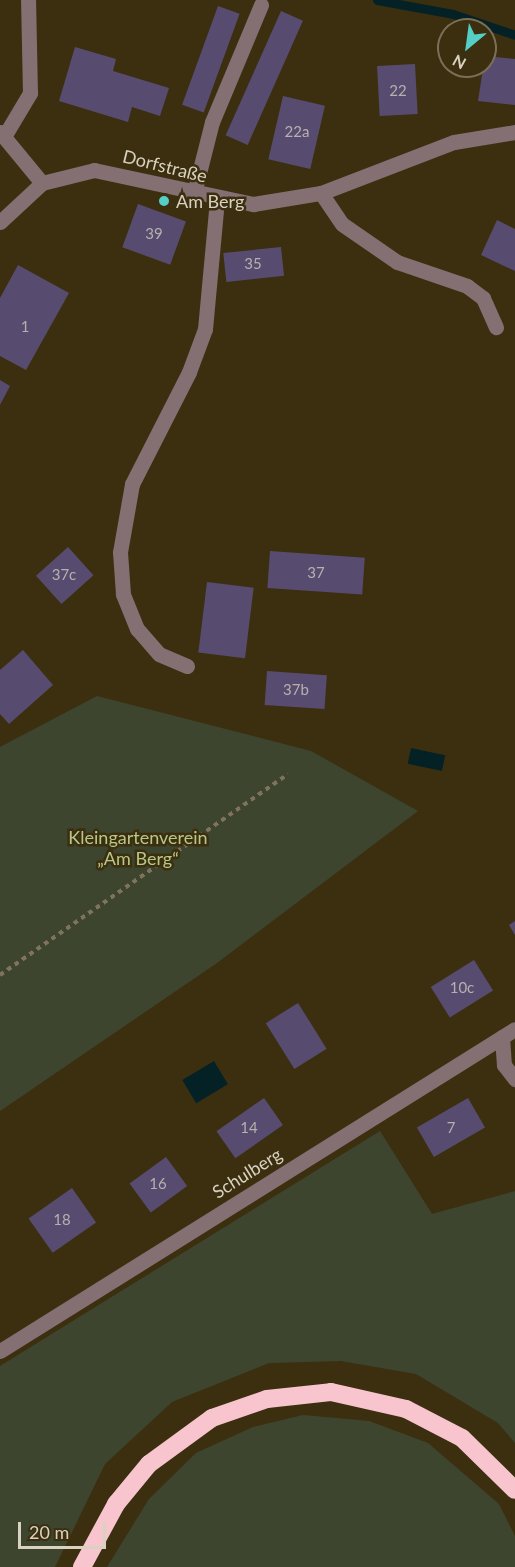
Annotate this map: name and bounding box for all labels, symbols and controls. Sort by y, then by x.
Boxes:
north arrow [437,18,497,78]
text: N [449,51,469,74]
house number: 22 [389,82,407,100]
house number: 22a [285,123,309,141]
street label: Dorfstraße [121,145,209,187]
place label: Am Berg [176,190,244,212]
marker: Am Berg [157,194,171,208]
house number: 39 [145,225,163,243]
house number: 35 [244,255,262,273]
house number: 1 [21,318,29,336]
house number: 37 [307,564,325,582]
house number: 37c [52,566,76,584]
house number: 37b [283,681,309,699]
park label: Kleingartenverein „Am Berg“ [68,827,208,870]
house number: 10c [450,979,474,997]
house number: 14 [240,1119,258,1137]
house number: 7 [447,1119,455,1137]
street label: Schulberg [208,1143,286,1203]
house number: 16 [149,1175,167,1193]
house number: 18 [53,1211,71,1229]
scale bar [21,1510,110,1548]
text: 20 m [29,1521,69,1543]

